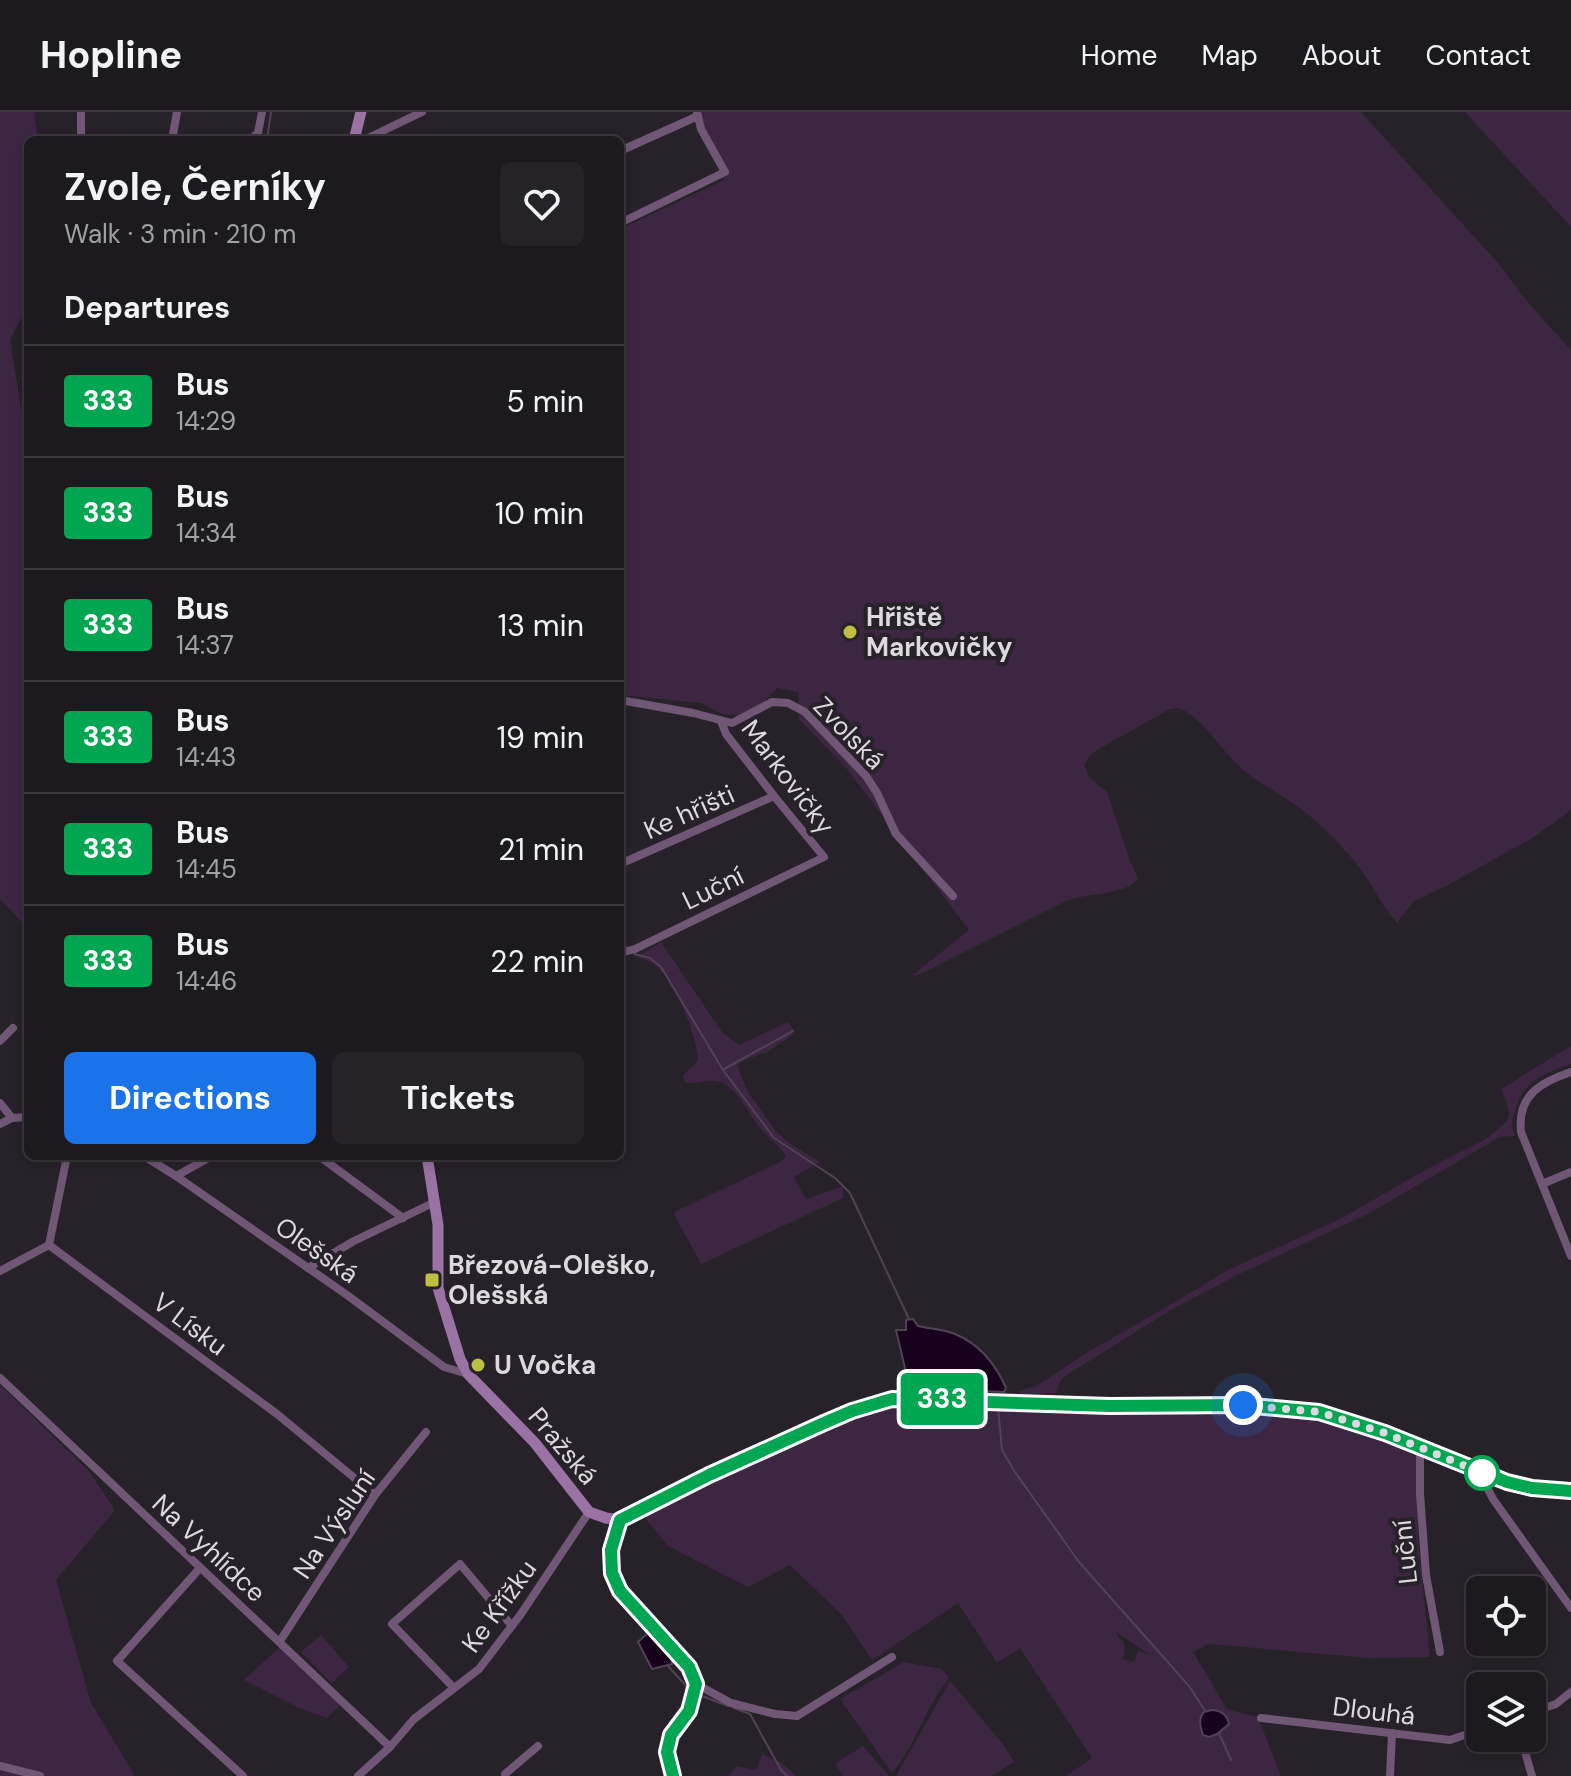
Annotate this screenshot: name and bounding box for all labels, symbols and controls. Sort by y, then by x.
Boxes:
text: Hopline [40,30,182,80]
text: Home [1081,37,1157,74]
text: Map [1201,37,1258,74]
text: About [1302,37,1381,74]
text: Contact [1425,37,1531,74]
text: Zvole, Černíky [64,162,326,212]
button: heart [500,162,584,246]
text: Walk · 3 min · 210 m [64,217,296,251]
text: Departures [64,288,230,327]
text: Bus [176,365,230,404]
text: 333 [83,382,133,419]
text: 5 min [507,382,584,421]
text: 14:29 [176,404,236,438]
text: Bus [176,477,230,516]
text: 333 [83,494,133,531]
text: 10 min [495,494,584,533]
text: 14:34 [176,516,236,550]
text: Bus [176,589,230,628]
place label: Hřiště Markovičky [866,600,1013,664]
text: 333 [83,606,133,643]
text: 13 min [498,606,584,645]
marker: Hřiště Markovičky [841,623,859,641]
text: 14:37 [176,628,234,662]
street label: Zvolská [806,689,892,777]
text: Bus [176,701,230,740]
street label: Markovičky [734,713,842,841]
text: 333 [83,718,133,755]
text: 19 min [497,718,584,757]
text: 14:43 [176,740,236,774]
street label: Ke hřišti [638,777,740,847]
text: Bus [176,813,230,852]
text: 333 [83,830,133,867]
text: 21 min [498,830,584,869]
text: 14:45 [176,852,237,886]
street label: Luční [677,859,749,917]
text: Bus [176,925,230,964]
text: 333 [83,942,133,979]
text: 22 min [490,942,584,981]
text: 14:46 [176,964,237,998]
button: Directions [64,1052,316,1144]
button: Tickets [332,1052,584,1144]
street label: Olešská [269,1209,365,1291]
place label: Březová-Oleško, Olešská [448,1248,656,1312]
marker: Březová-Oleško, Olešská [423,1271,441,1289]
street label: V Lísku [146,1285,234,1363]
place label: U Vočka [494,1348,596,1382]
marker: U Vočka [469,1356,487,1374]
line badge: 333 [896,1373,988,1425]
text: 333 [917,1380,967,1417]
your location [1223,1385,1263,1425]
street label: Pražská [521,1400,605,1492]
unlabelled marker [1465,1456,1499,1490]
street label: Na Výsluní [285,1463,383,1585]
street label: Na Vyhlídce [145,1487,273,1609]
street label: Luční [1385,1518,1425,1586]
street label: Ke Křížku [454,1553,544,1659]
map controls [1466,1576,1546,1752]
button: locate [1466,1576,1546,1656]
button: layers [1466,1672,1546,1752]
street label: Dlouhá [1331,1689,1417,1733]

